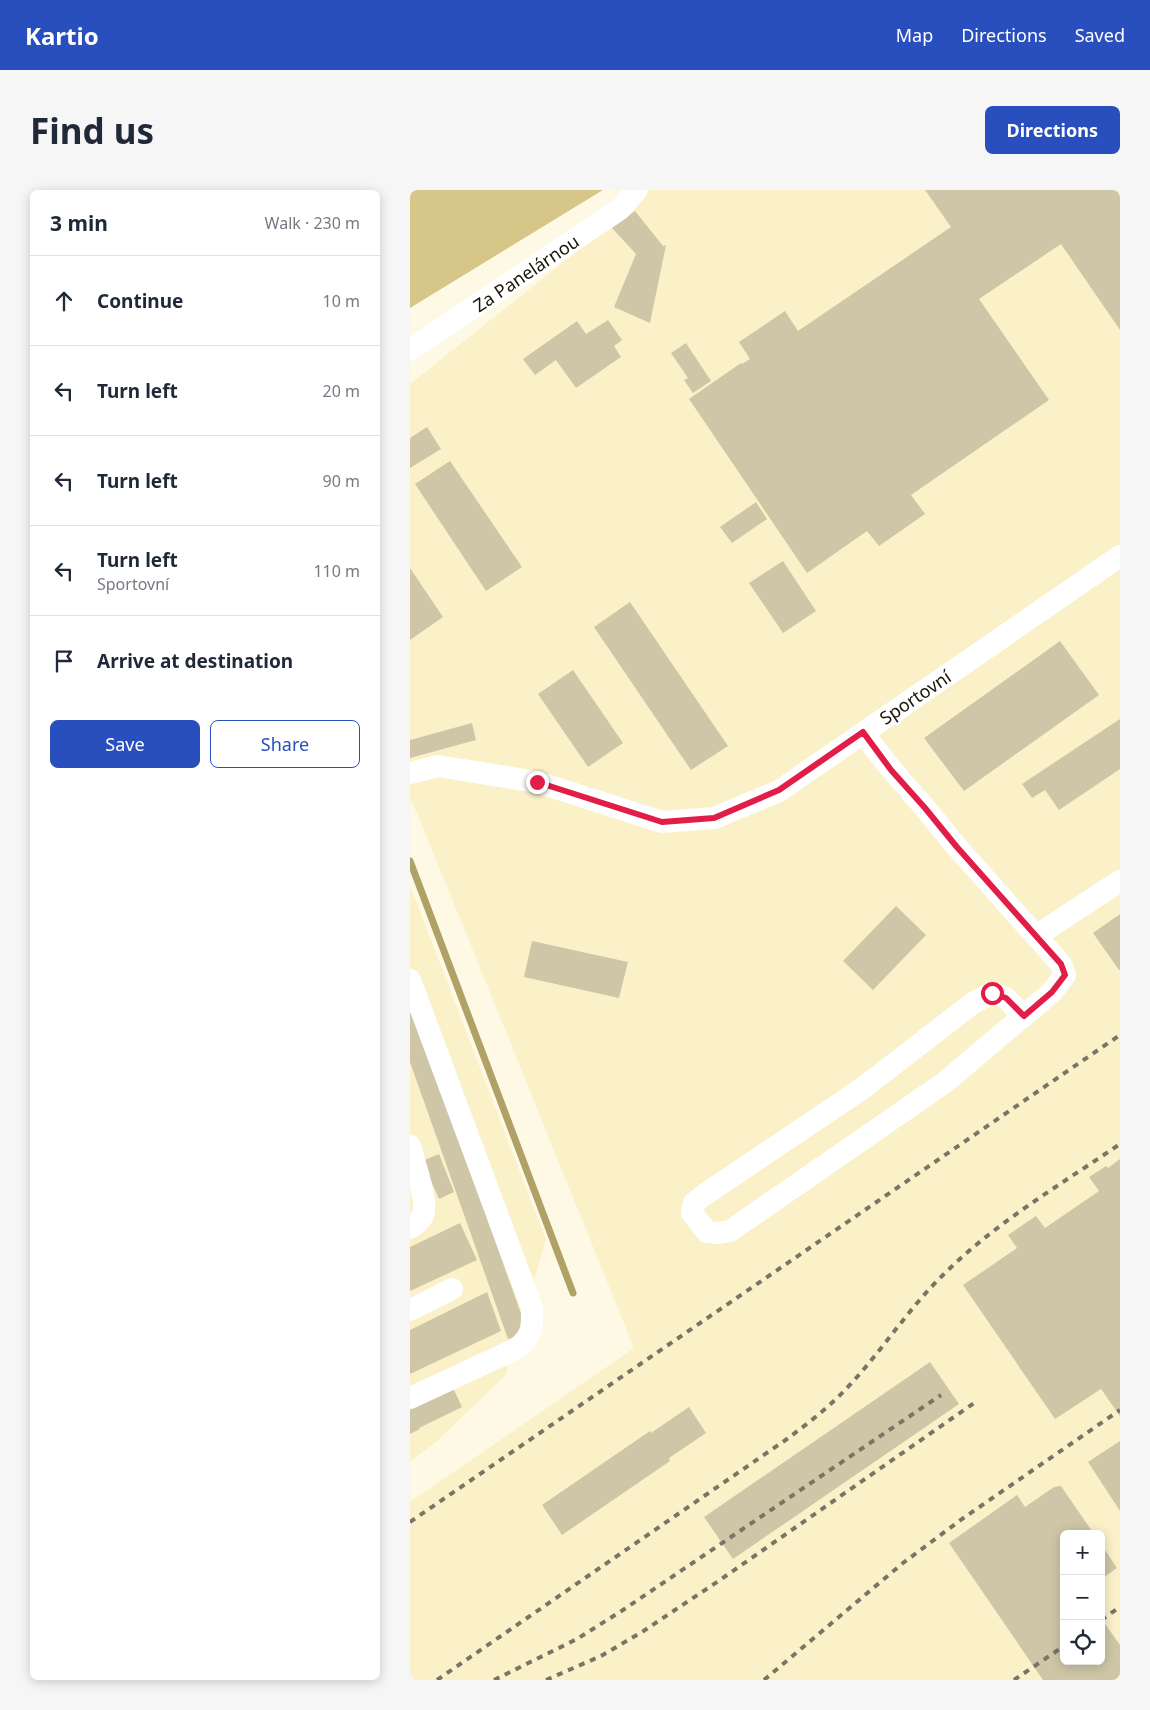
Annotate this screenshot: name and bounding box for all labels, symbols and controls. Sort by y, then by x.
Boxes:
text: Kartio [25,19,99,52]
text: Map [896,23,933,47]
text: Directions [961,23,1047,47]
text: Saved [1075,23,1125,47]
button: Directions [985,106,1120,154]
text: Find us [30,107,154,154]
text: 3 min [50,209,108,237]
text: Walk · 230 m [265,212,360,234]
street label: Za Panelárnou [468,229,584,317]
icon: ahead [50,287,78,315]
text: Continue [97,288,183,314]
text: 10 m [323,290,360,312]
icon: left [50,377,78,405]
text: Turn left [97,378,178,404]
text: 20 m [323,380,360,402]
icon: left [50,467,78,495]
text: Turn left [97,468,178,494]
text: 90 m [323,470,360,492]
text: Turn left [97,547,178,573]
icon: left [50,557,78,585]
text: 110 m [313,560,360,582]
text: Sportovní [97,573,169,595]
icon: arrive [50,647,78,675]
text: Arrive at destination [97,648,293,674]
street label: Sportovní [875,664,956,730]
button: Save [50,720,200,768]
button: Share [210,720,360,768]
route end [526,771,549,794]
route start [981,982,1004,1005]
map controls [1060,1530,1105,1665]
button: + [1060,1530,1105,1575]
button: − [1060,1575,1105,1620]
button: locate [1060,1620,1105,1665]

